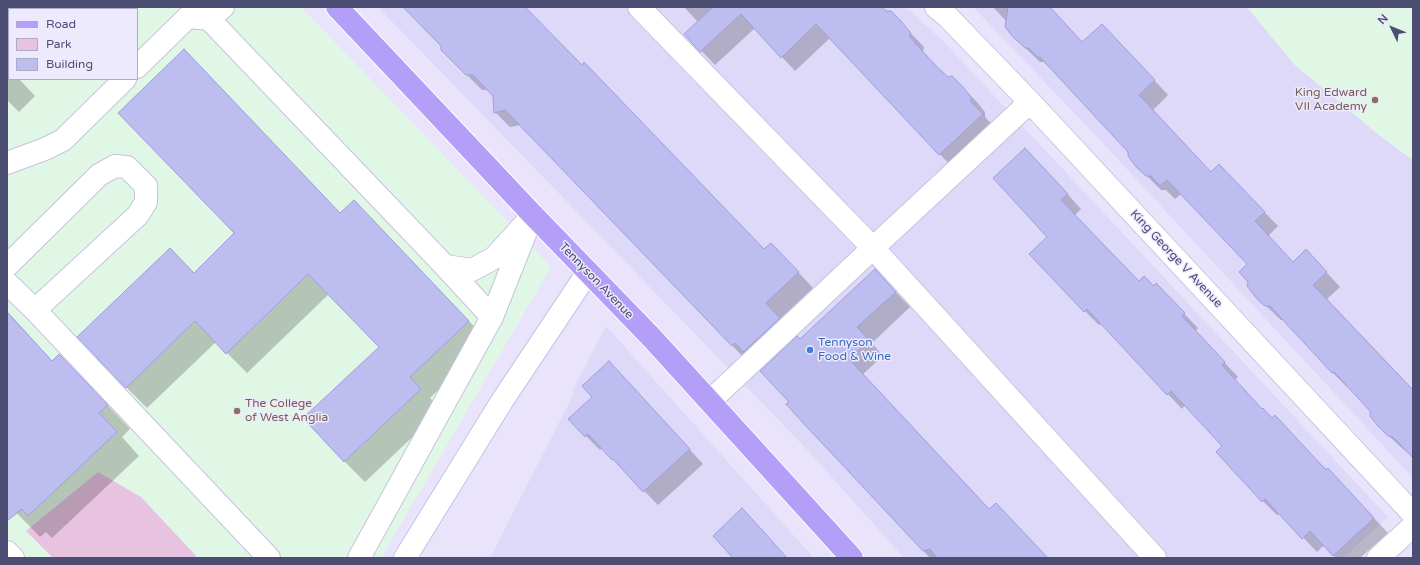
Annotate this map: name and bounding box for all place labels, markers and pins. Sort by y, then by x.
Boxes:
place label: King Edward VII Academy [1295,86,1367,114]
marker: King Edward VII Academy [1370,95,1380,105]
place label: Tennyson Food & Wine [818,336,891,364]
marker: Tennyson Food & Wine [805,345,815,355]
place label: The College of West Anglia [245,397,328,425]
marker: The College of West Anglia [232,406,242,416]

